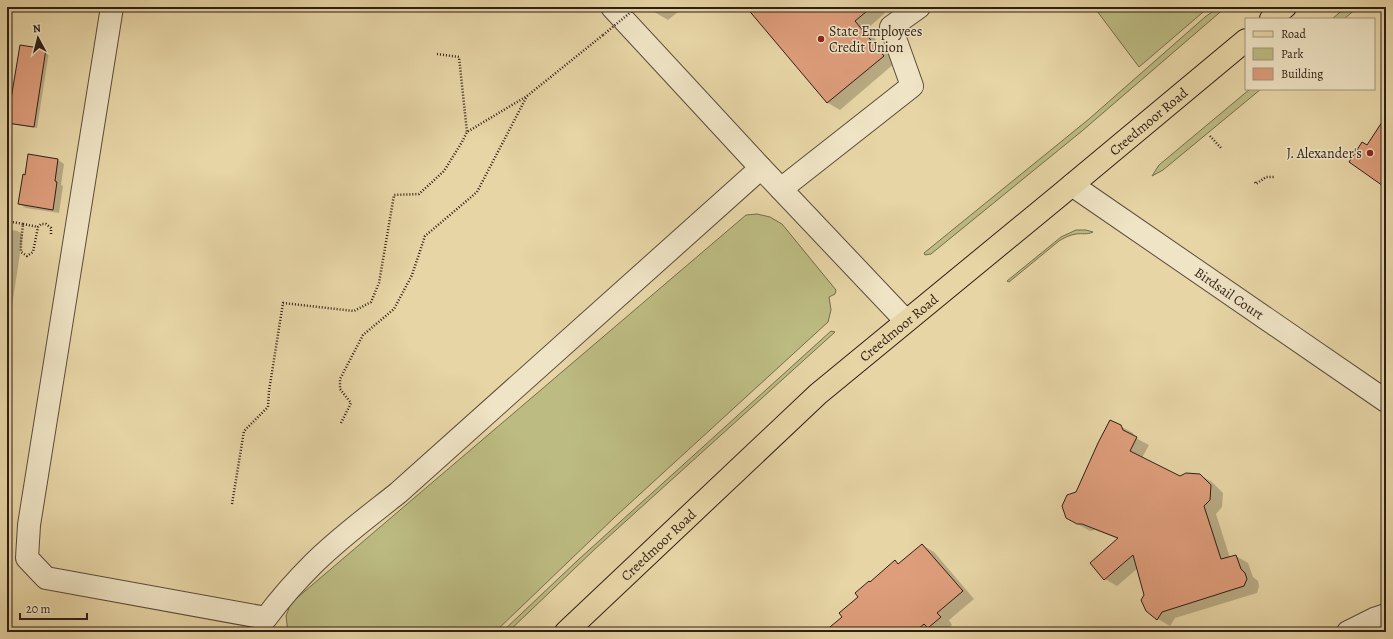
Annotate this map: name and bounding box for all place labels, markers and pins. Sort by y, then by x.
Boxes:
place label: State Employees Credit Union [829,22,922,57]
marker: State Employees Credit Union [816,34,826,44]
place label: J. Alexander's [1286,144,1362,163]
marker: J. Alexander's [1365,148,1375,158]

